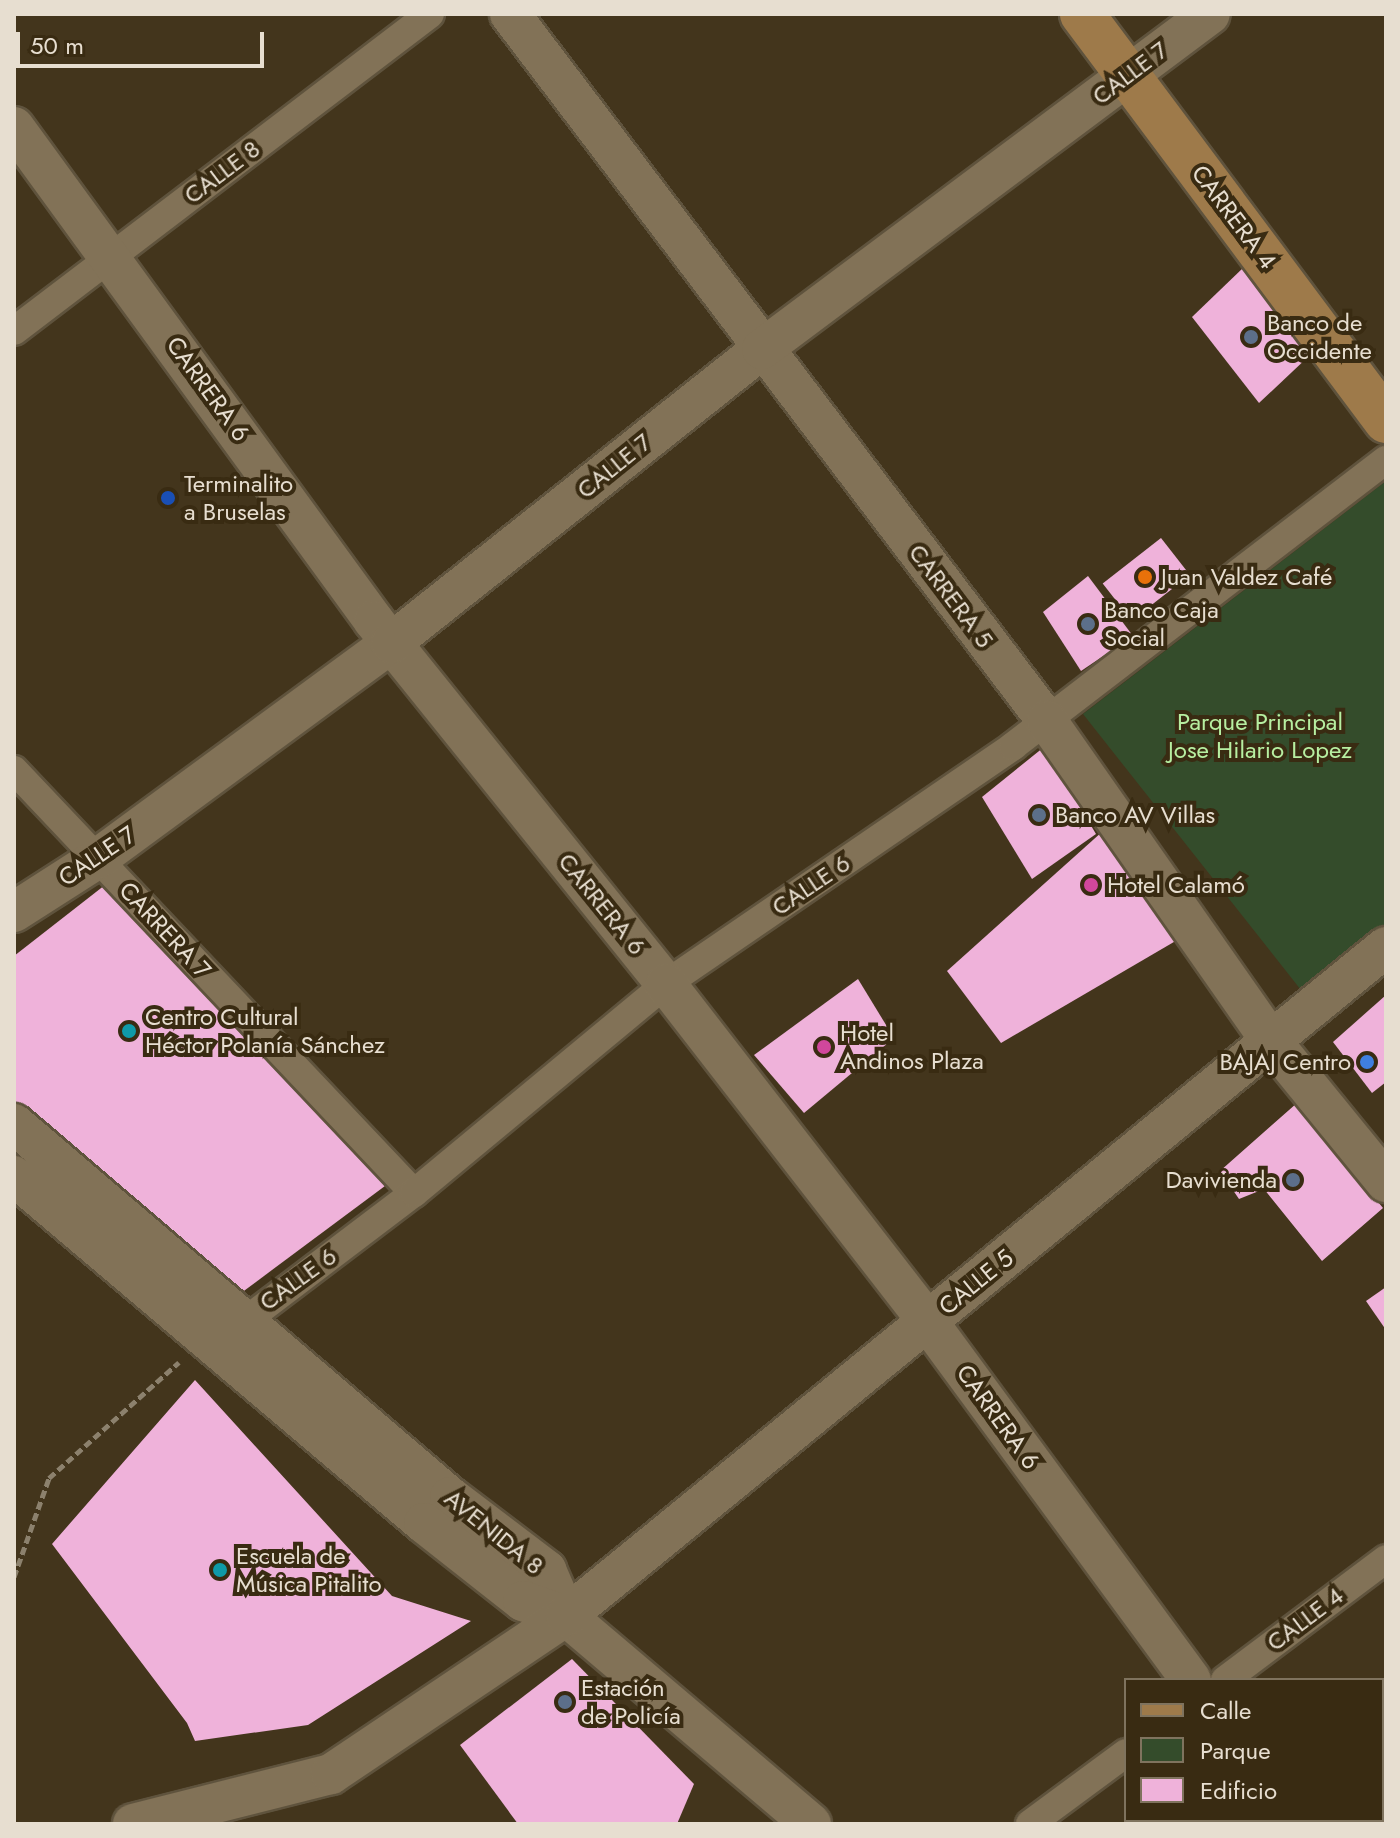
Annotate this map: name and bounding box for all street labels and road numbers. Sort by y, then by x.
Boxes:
street label: CALLE 7 [1087,35,1173,111]
street label: CALLE 8 [179,134,265,210]
street label: CARRERA 4 [1186,159,1282,275]
street label: CARRERA 6 [160,331,256,447]
street label: CALLE 7 [571,428,657,504]
street label: CARRERA 5 [903,539,999,653]
street label: CALLE 7 [53,820,141,892]
street label: CARRERA 6 [552,847,652,961]
street label: CALLE 6 [767,849,855,921]
street label: CARRERA 7 [113,876,217,984]
street label: CALLE 6 [254,1242,342,1316]
street label: CALLE 5 [933,1243,1019,1321]
street label: CARRERA 6 [950,1359,1046,1475]
street label: AVENIDA 8 [439,1483,549,1581]
street label: CALLE 4 [1261,1581,1349,1657]

